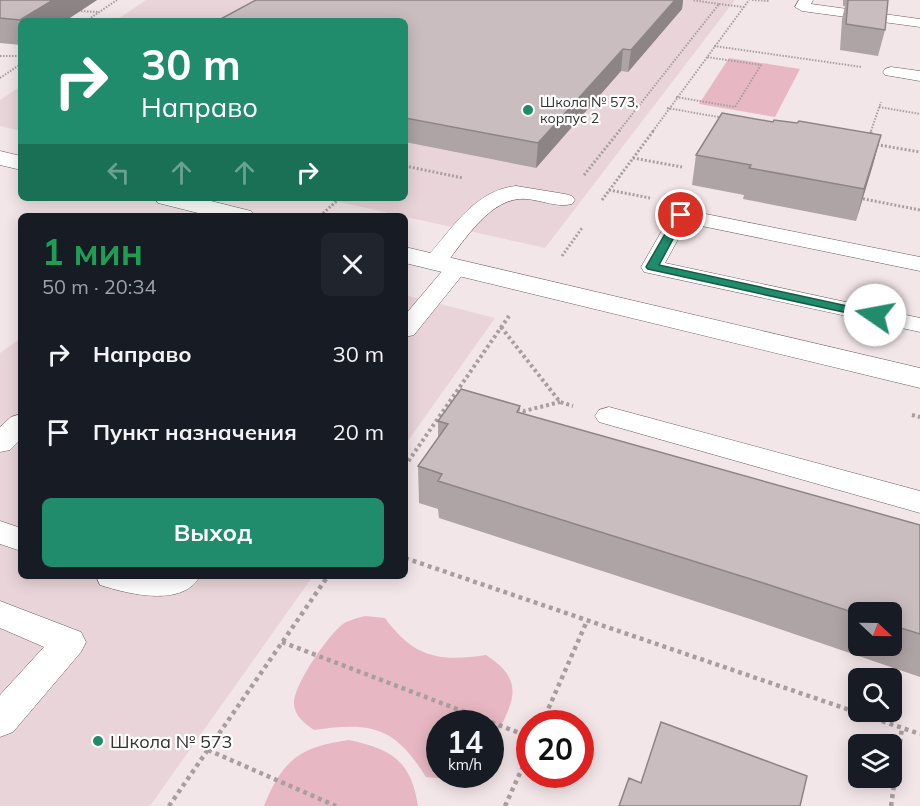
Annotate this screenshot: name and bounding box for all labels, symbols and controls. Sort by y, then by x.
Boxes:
text: 30 m [141,38,241,91]
icon: right [42,42,120,120]
text: Направо [141,90,258,124]
place label: Школа № 573, корпус 2 [540,93,638,127]
marker: Школа № 573, корпус 2 [521,103,535,117]
icon: left [102,156,135,189]
icon: ahead [165,156,198,189]
icon: ahead [228,156,261,189]
icon: right [291,156,324,189]
pin [655,189,706,240]
icon: arrive [664,198,697,231]
text: 1 мин [42,229,143,274]
button: close [321,233,384,296]
text: 50 m · 20:34 [42,274,156,299]
position arrow [843,283,907,347]
icon: right [42,338,75,371]
text: Направо [93,340,191,368]
text: 30 m [333,340,384,368]
icon: arrive [42,416,75,449]
text: Пункт назначения [93,418,297,446]
text: 20 m [333,418,384,446]
button: Выход [42,498,384,567]
north arrow [848,602,902,656]
map controls [848,602,902,788]
button: search [848,668,902,722]
speed limit sign: 20 [516,710,594,788]
text: 14 [447,723,483,761]
place label: Школа № 573 [110,730,232,753]
marker: Школа № 573 [91,734,105,748]
button: layers [848,734,902,788]
text: km/h [448,755,482,774]

